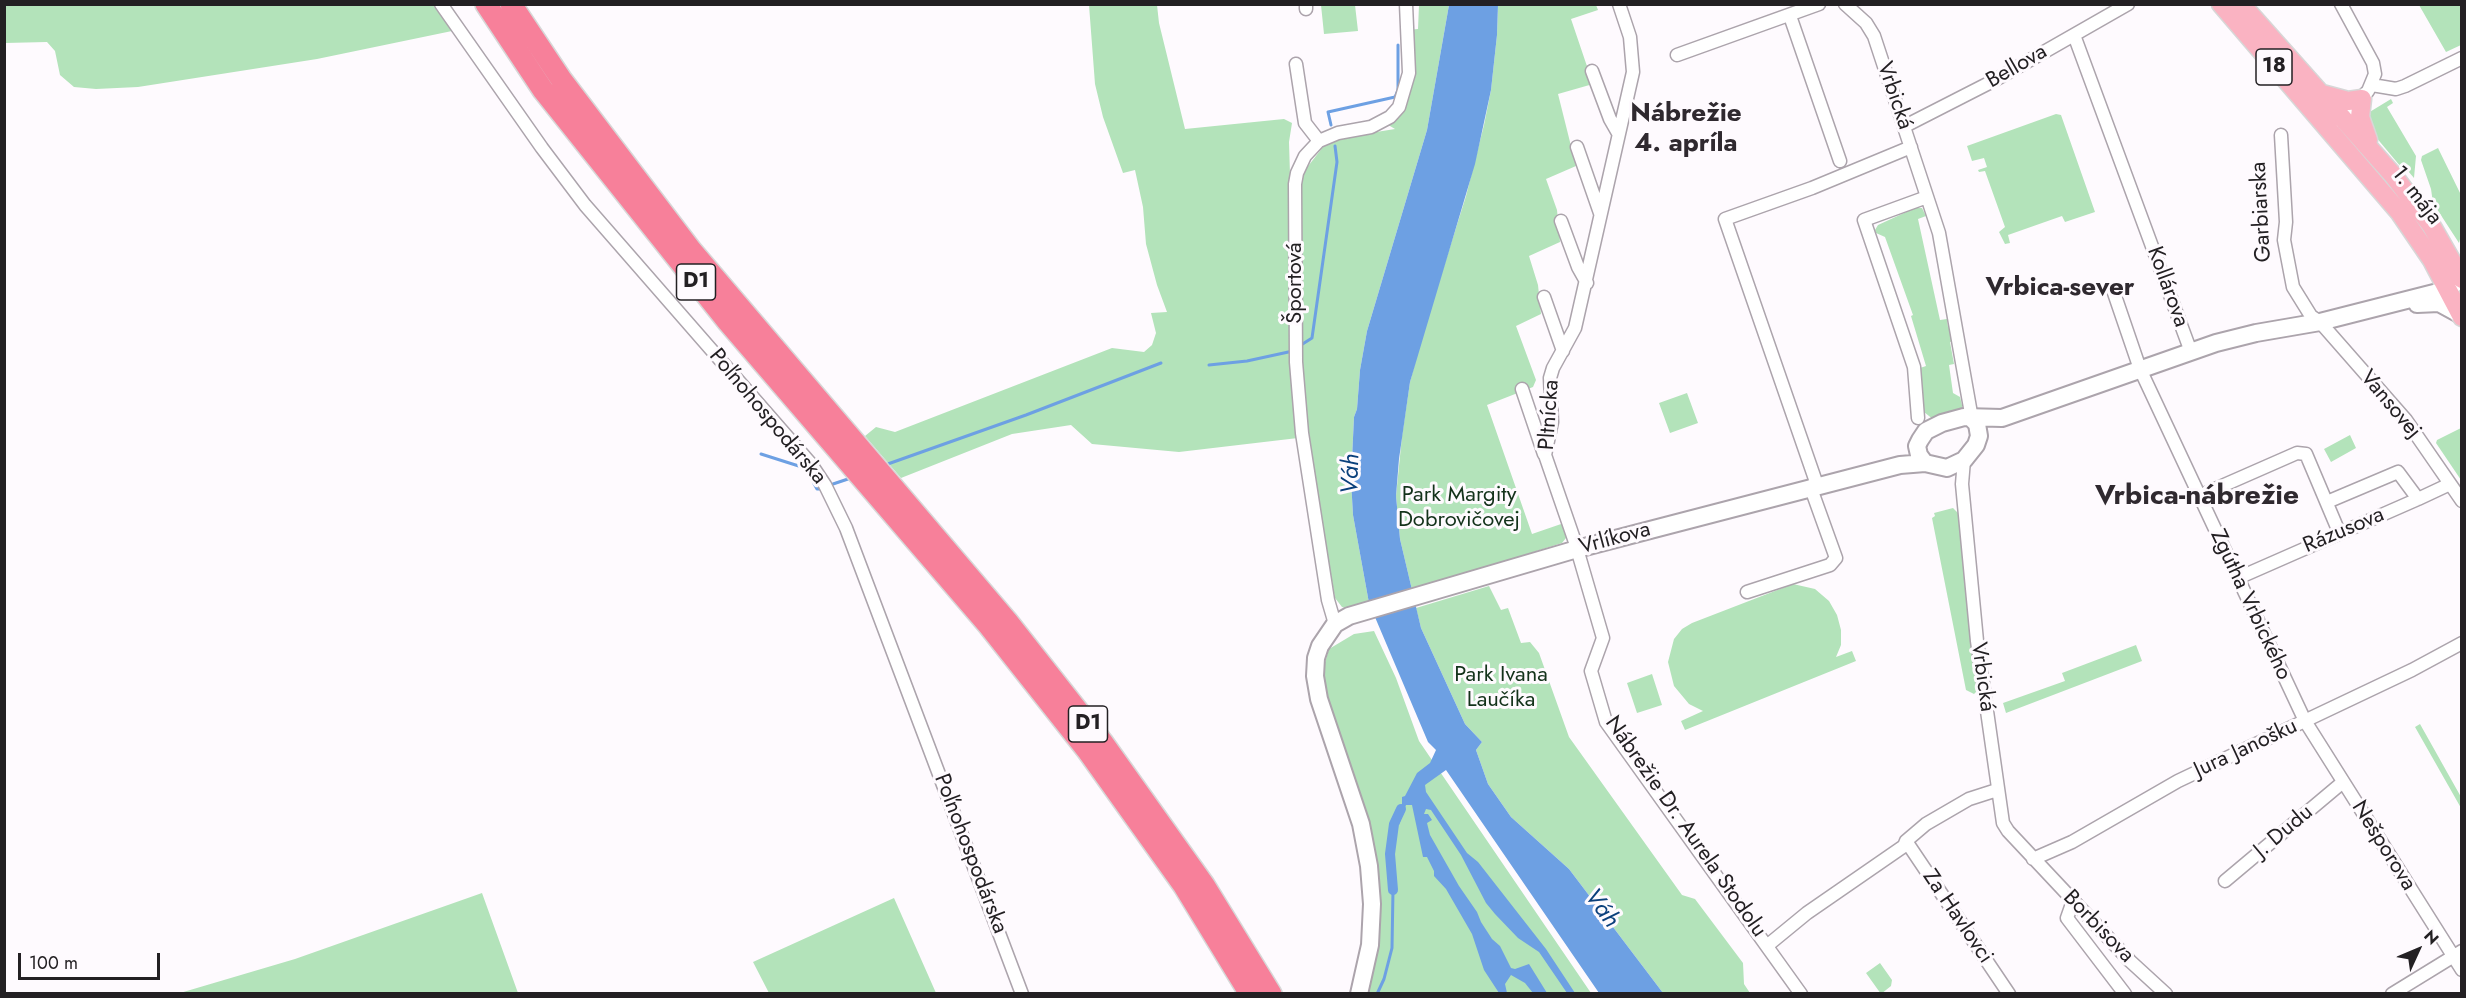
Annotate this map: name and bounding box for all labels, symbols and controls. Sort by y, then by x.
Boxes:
street label: Bellova [1982,39,2052,95]
road number: 18 [2256,49,2292,85]
street label: Vrbická [1870,59,1918,133]
district label: Nábrežie 4. apríla [1630,99,1742,160]
street label: Garbiarska [2246,161,2278,263]
street label: 1. mája [2385,161,2447,231]
street label: Športová [1283,242,1309,324]
street label: Kollárova [2140,243,2194,331]
road number: D1 [676,264,716,300]
district label: Vrbica-sever [1985,273,2135,305]
street label: Poľnohospodárska [703,344,831,490]
street label: Vansovej [2354,365,2426,445]
street label: Pltnícka [1534,379,1566,451]
water label: Váh [1337,453,1367,495]
district label: Vrbica-nábrežie [2095,480,2299,514]
park label: Park Margity Dobrovičovej [1398,483,1520,534]
street label: Rázusova [2300,502,2388,560]
street label: Vrlíkova [1577,517,1653,561]
street label: Zgútha Vrbického [2204,526,2296,684]
street label: Vrbická [1964,641,2000,713]
park label: Park Ivana Laučíka [1454,663,1548,714]
road number: D1 [1068,706,1108,742]
street label: Nábrežie Dr. Aurela Stodolu [1599,711,1771,943]
street label: Jura Janošku [2190,714,2302,784]
street label: Poľnohospodárska [927,770,1013,938]
street label: Nešporova [2345,796,2421,896]
street label: J. Dudu [2249,800,2319,864]
street label: Za Havlovci [1916,865,1998,969]
water label: Váh [1577,884,1625,934]
street label: Borbisova [2057,885,2139,969]
north arrow [2388,920,2448,980]
text: N [2419,925,2444,950]
scale bar [21,941,164,979]
text: 100 m [29,950,78,976]

